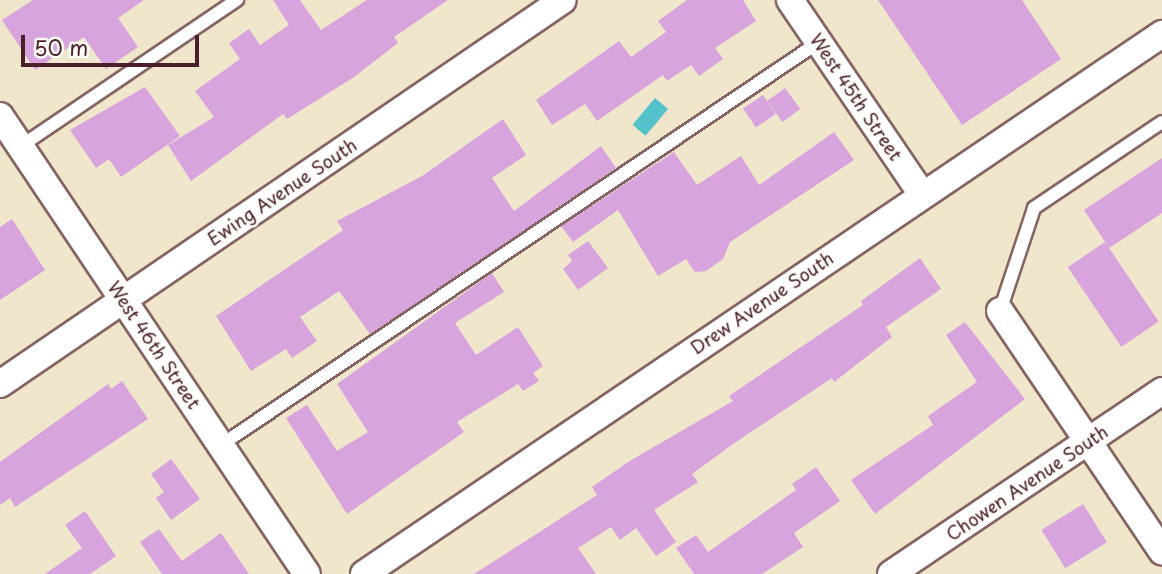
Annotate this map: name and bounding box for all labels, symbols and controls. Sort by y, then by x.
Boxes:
scale bar [24,21,203,65]
street label: West 45th Street [806,29,906,165]
text: 50 m [34,31,88,63]
street label: Ewing Avenue South [204,134,360,250]
street label: Drew Avenue South [686,247,838,359]
street label: West 46th Street [103,277,205,413]
street label: Chowen Avenue South [942,421,1112,545]

